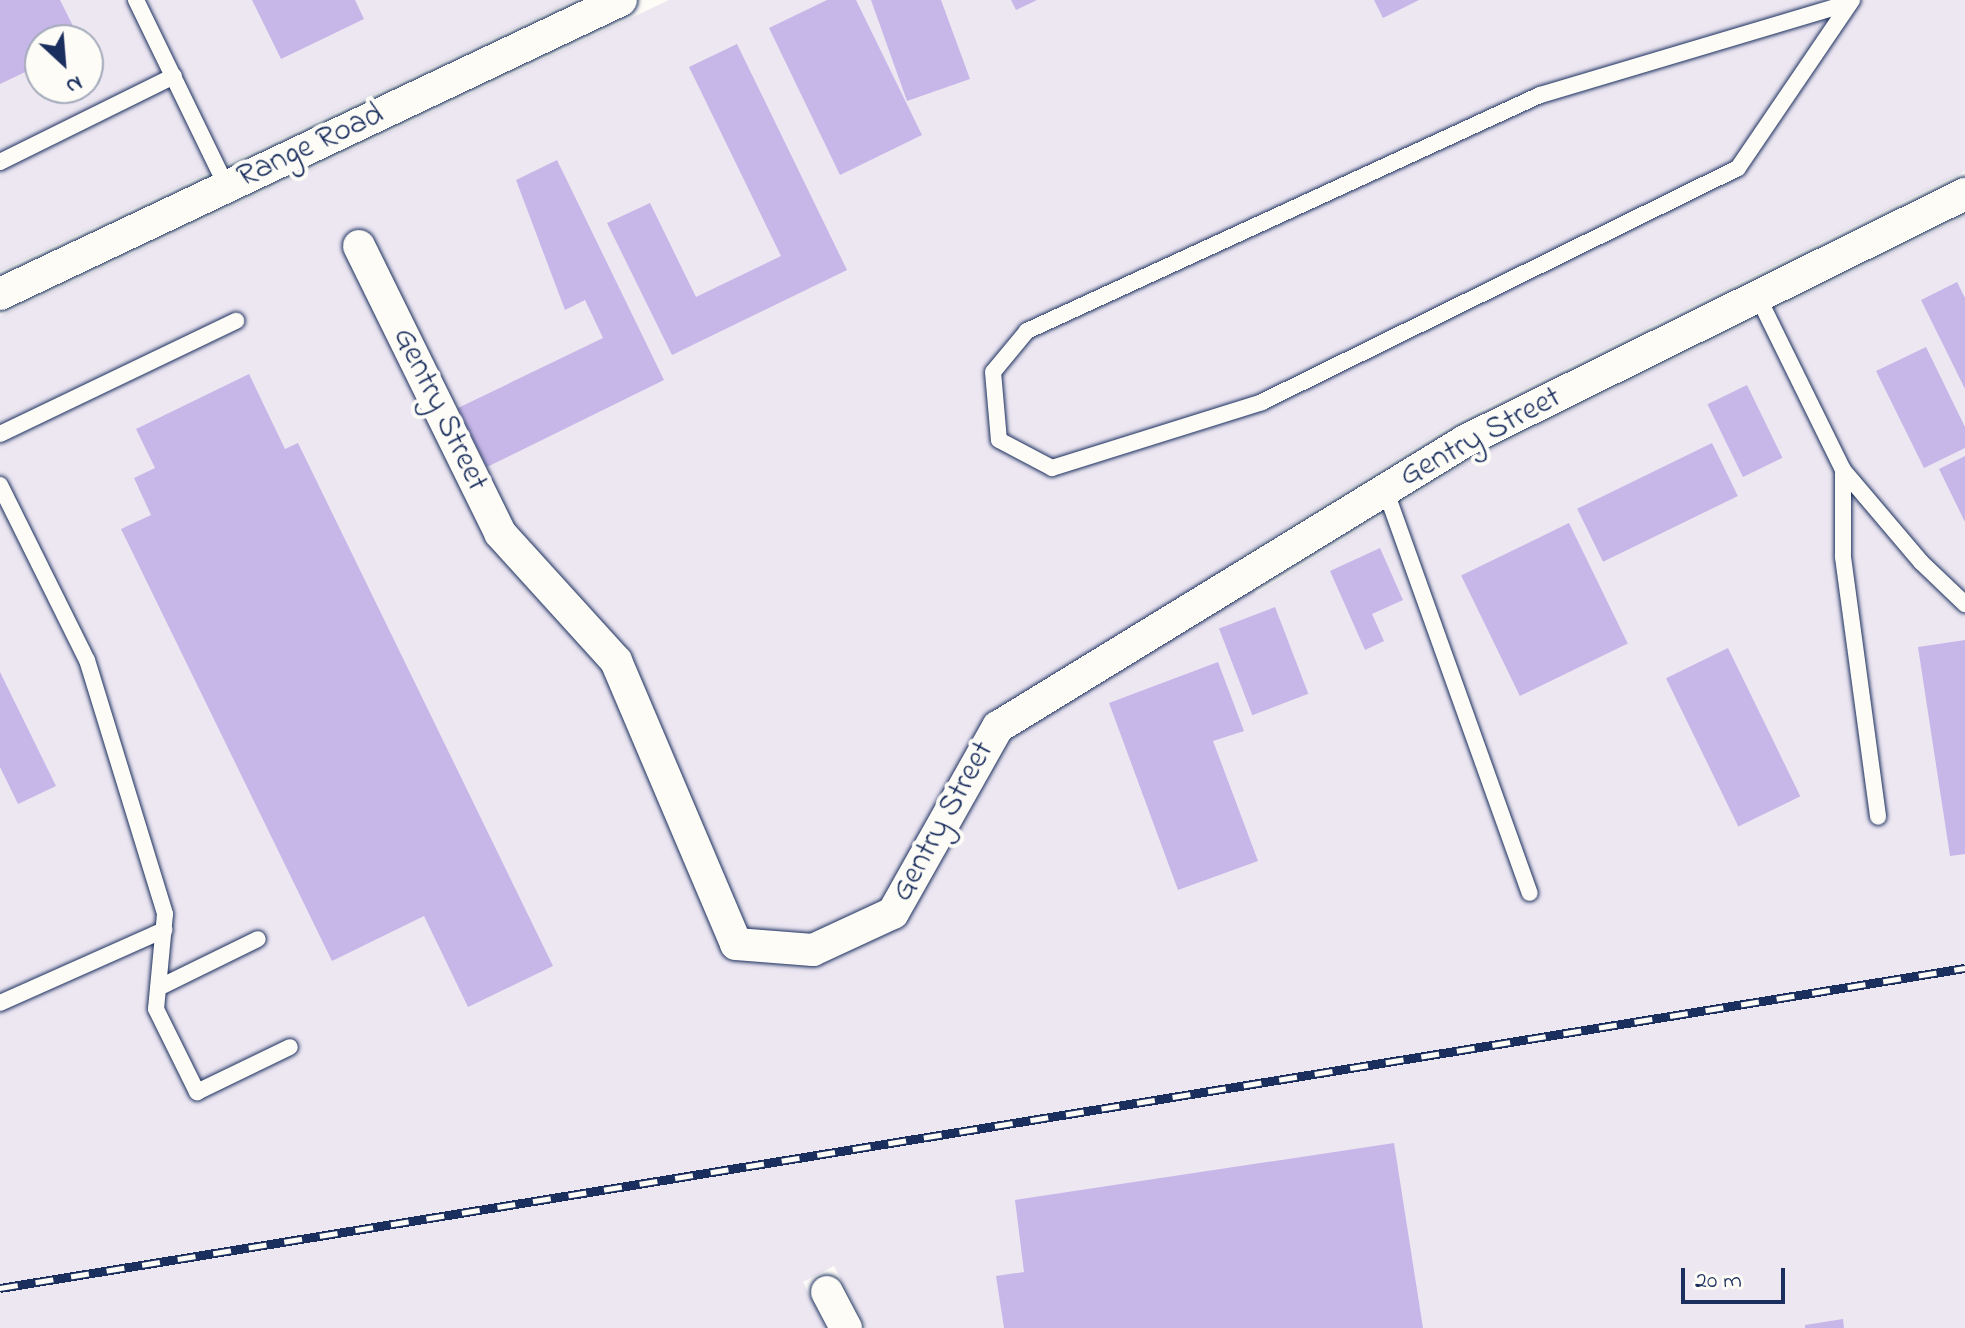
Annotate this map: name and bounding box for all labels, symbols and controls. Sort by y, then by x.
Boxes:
north arrow [24,24,104,104]
text: N [60,66,87,101]
street label: Range Road [232,96,390,198]
street label: Gentry Street [383,322,495,498]
street label: Gentry Street [1394,379,1568,497]
street label: Gentry Street [884,735,1004,909]
scale bar [1685,1252,1789,1302]
text: 20 m [1695,1264,1742,1299]

